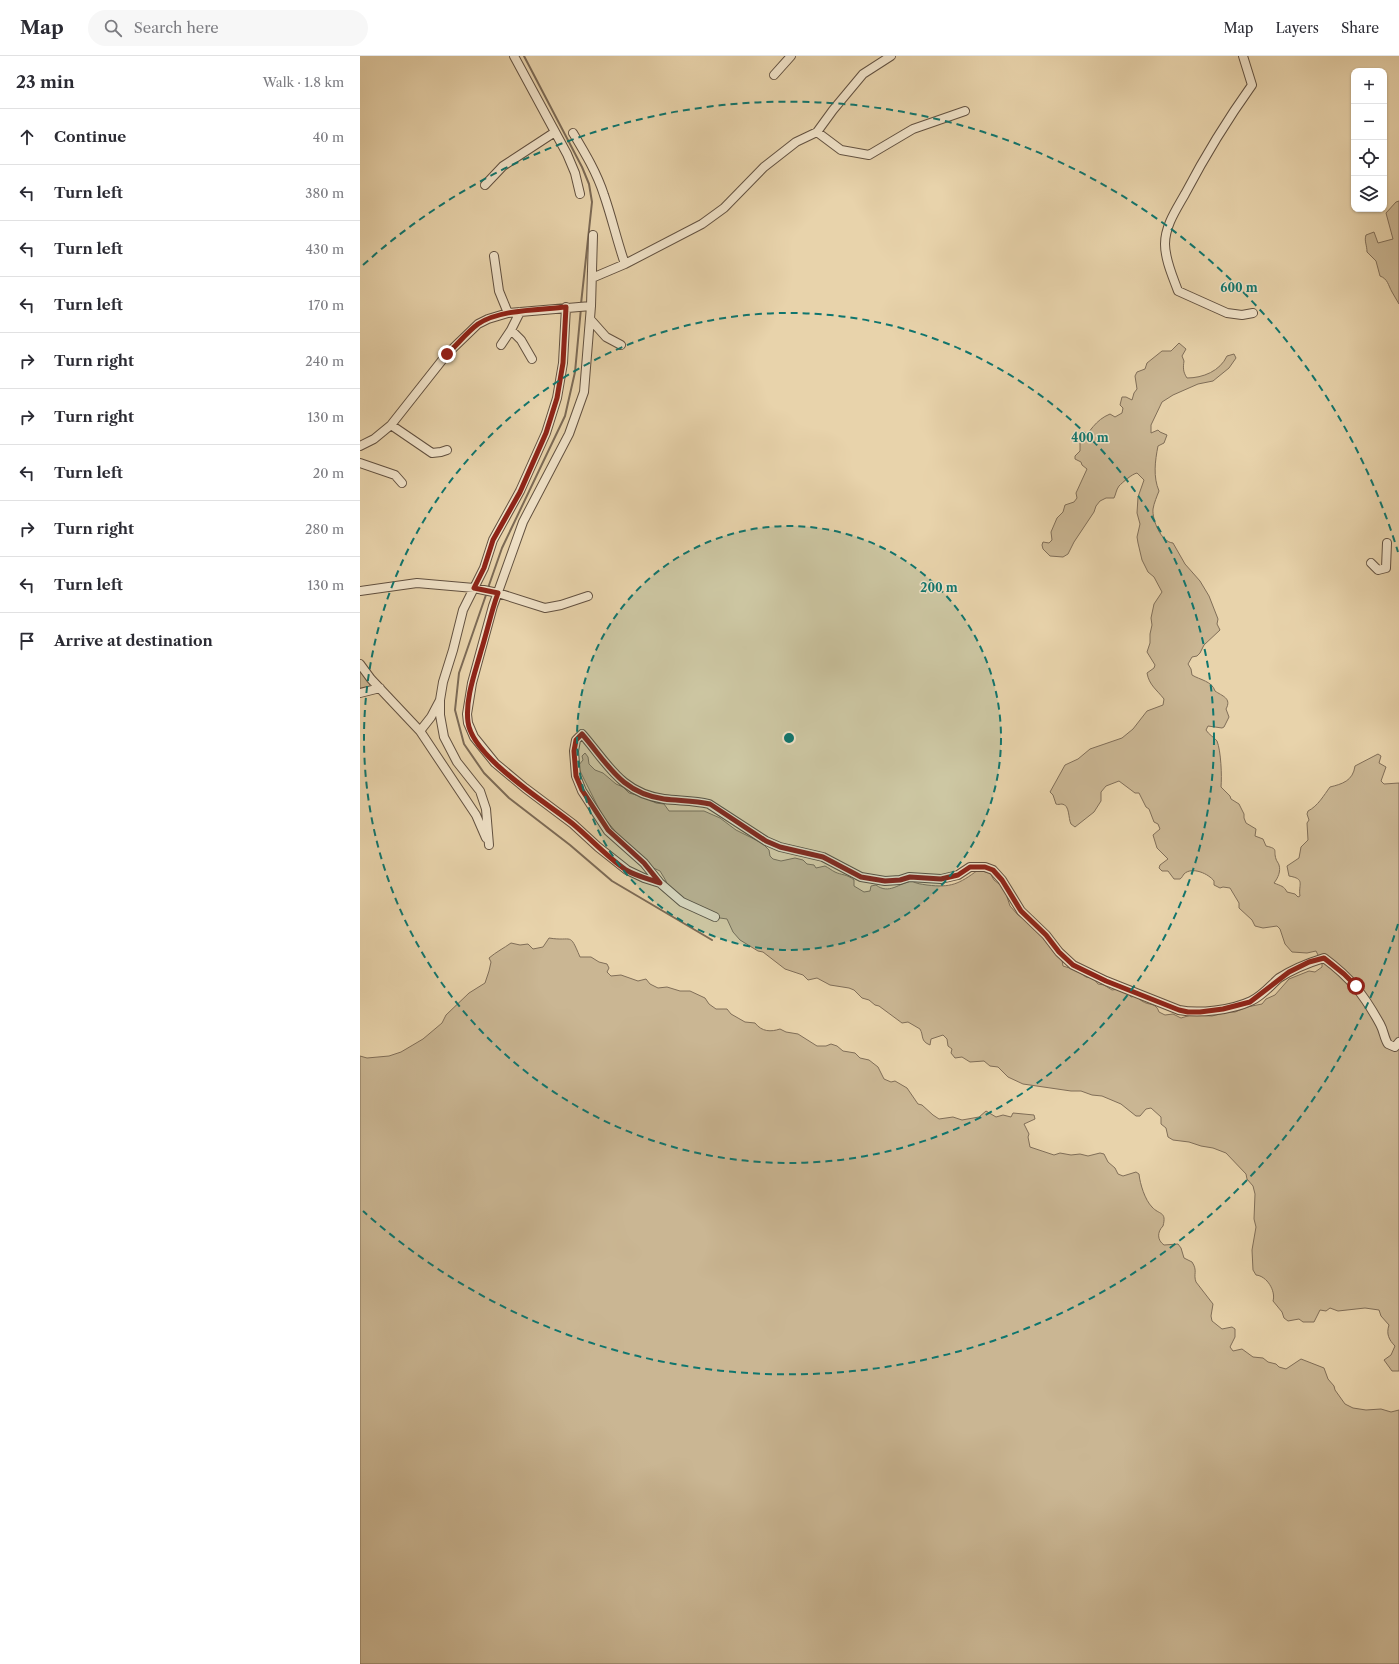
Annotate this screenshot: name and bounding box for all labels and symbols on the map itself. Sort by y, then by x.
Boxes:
text: 600 m [1220,280,1258,295]
route end [438,345,456,363]
text: 400 m [1071,430,1109,445]
text: 200 m [920,580,958,595]
centre of rings [782,731,796,745]
route start [1347,977,1365,995]

